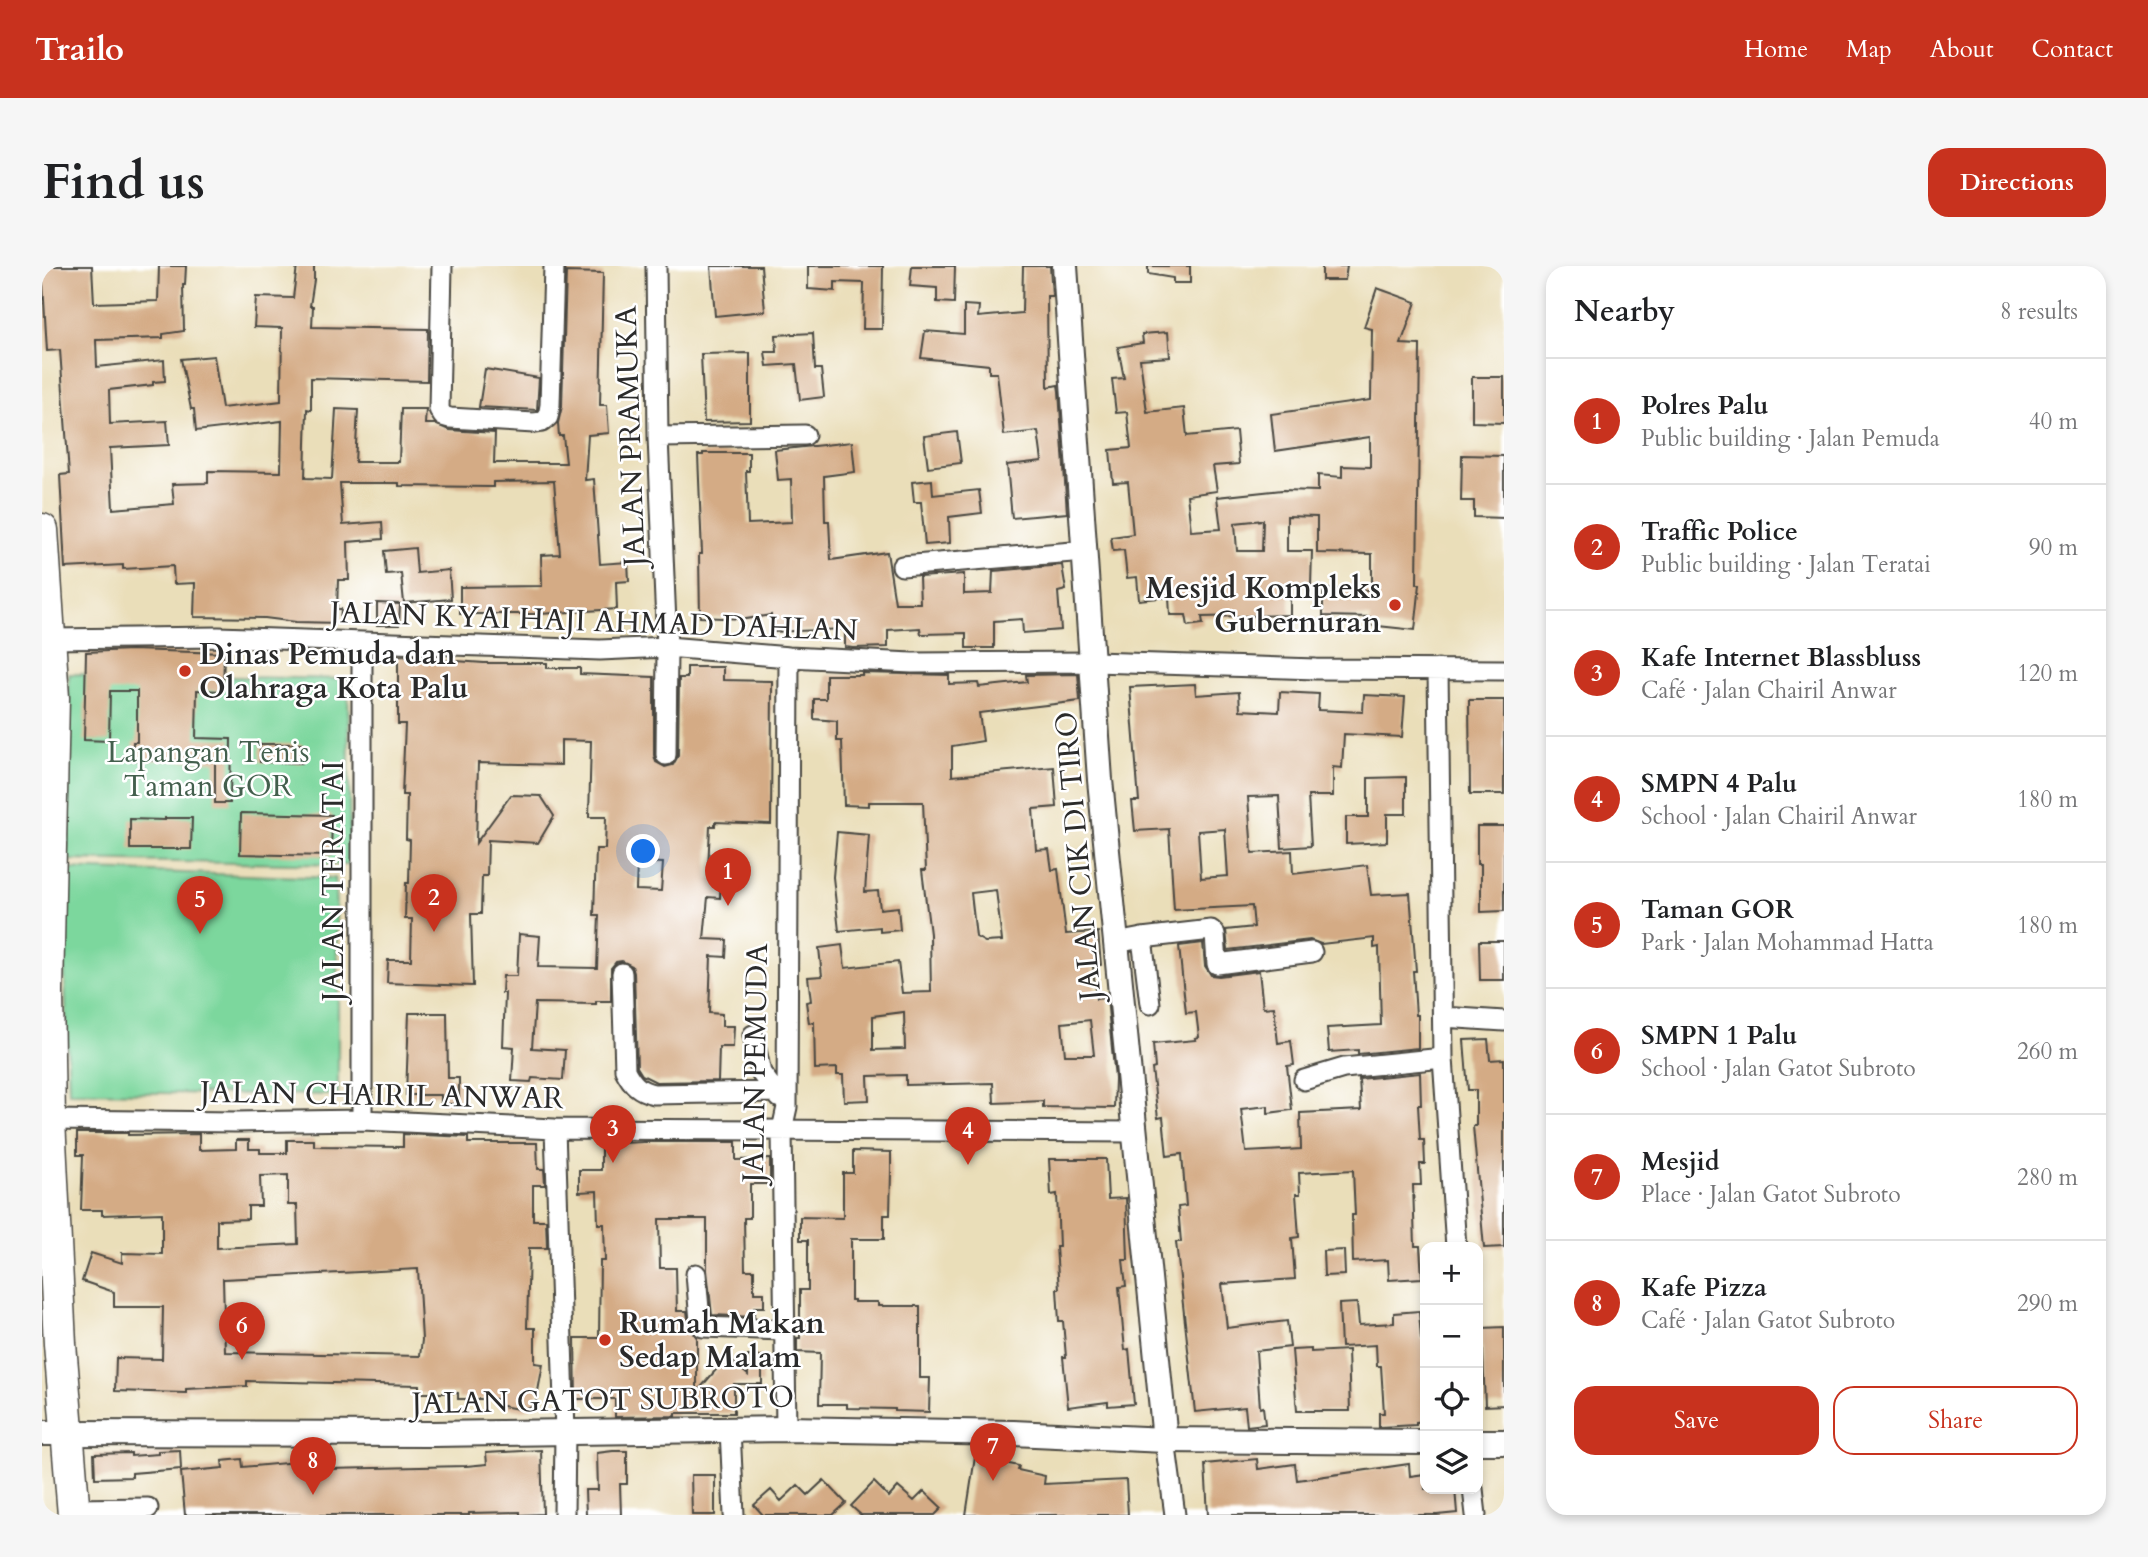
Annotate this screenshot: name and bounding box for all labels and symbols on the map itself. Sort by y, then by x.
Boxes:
street label: JALAN PRAMUKA [605,304,656,571]
place label: Mesjid Kompleks Gubernuran [1146,568,1381,643]
street label: JALAN KYAI HAJI AHMAD DAHLAN [325,592,859,651]
marker: Mesjid Kompleks Gubernuran [1387,597,1403,613]
place label: Dinas Pemuda dan Olahraga Kota Palu [199,634,468,709]
marker: Dinas Pemuda dan Olahraga Kota Palu [177,663,193,679]
street label: JALAN CIK DI TIRO [1045,710,1112,1006]
park label: Lapangan Tenis Taman GOR [106,732,310,807]
street label: JALAN TERATAI [313,761,354,1005]
your location [626,834,660,868]
pin: 1 [705,848,751,906]
pin: 2 [411,874,457,932]
pin: 5 [177,876,223,934]
street label: JALAN PEMUDA [733,942,778,1187]
street label: JALAN CHAIRIL ANWAR [196,1072,564,1119]
pin: 3 [590,1105,636,1163]
pin: 4 [945,1107,991,1165]
pin: 6 [219,1302,265,1360]
place label: Rumah Makan Sedap Malam [619,1303,825,1378]
marker: Rumah Makan Sedap Malam [597,1332,613,1348]
street label: JALAN GATOT SUBROTO [408,1377,794,1424]
pin: 7 [970,1423,1016,1481]
pin: 8 [290,1437,336,1495]

